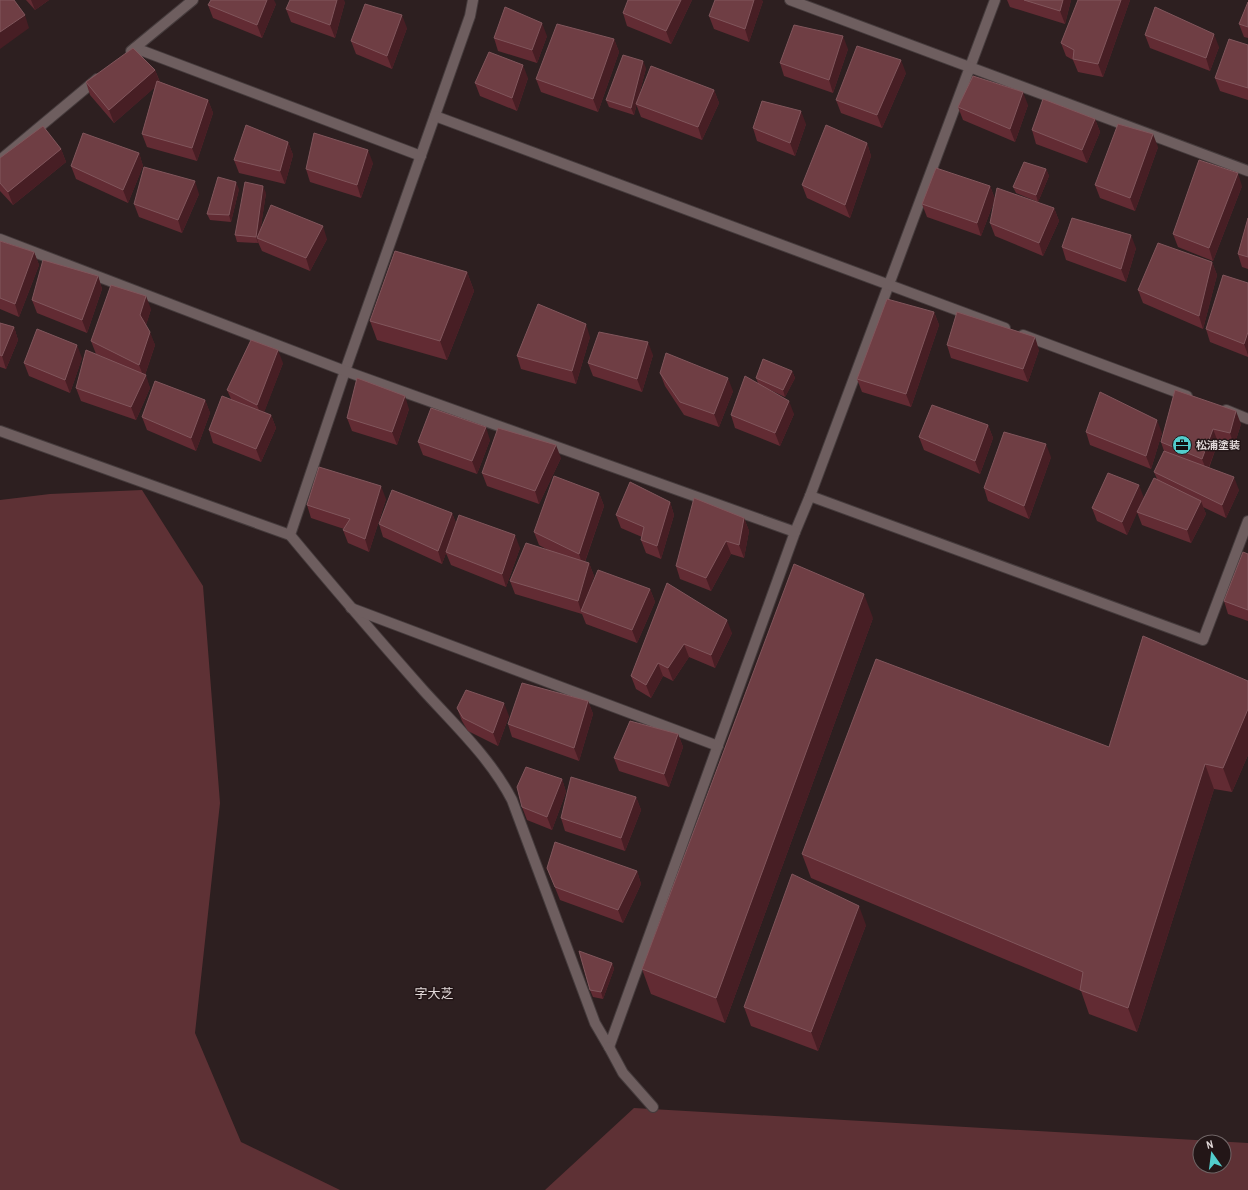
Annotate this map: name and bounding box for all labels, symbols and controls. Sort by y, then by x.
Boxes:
office icon: 松浦塗装 [1171,434,1193,456]
place label: 松浦塗装 [1196,438,1240,452]
district label: 字大芝 [414,985,454,1002]
north arrow [1192,1134,1232,1174]
text: N [1205,1137,1214,1152]

